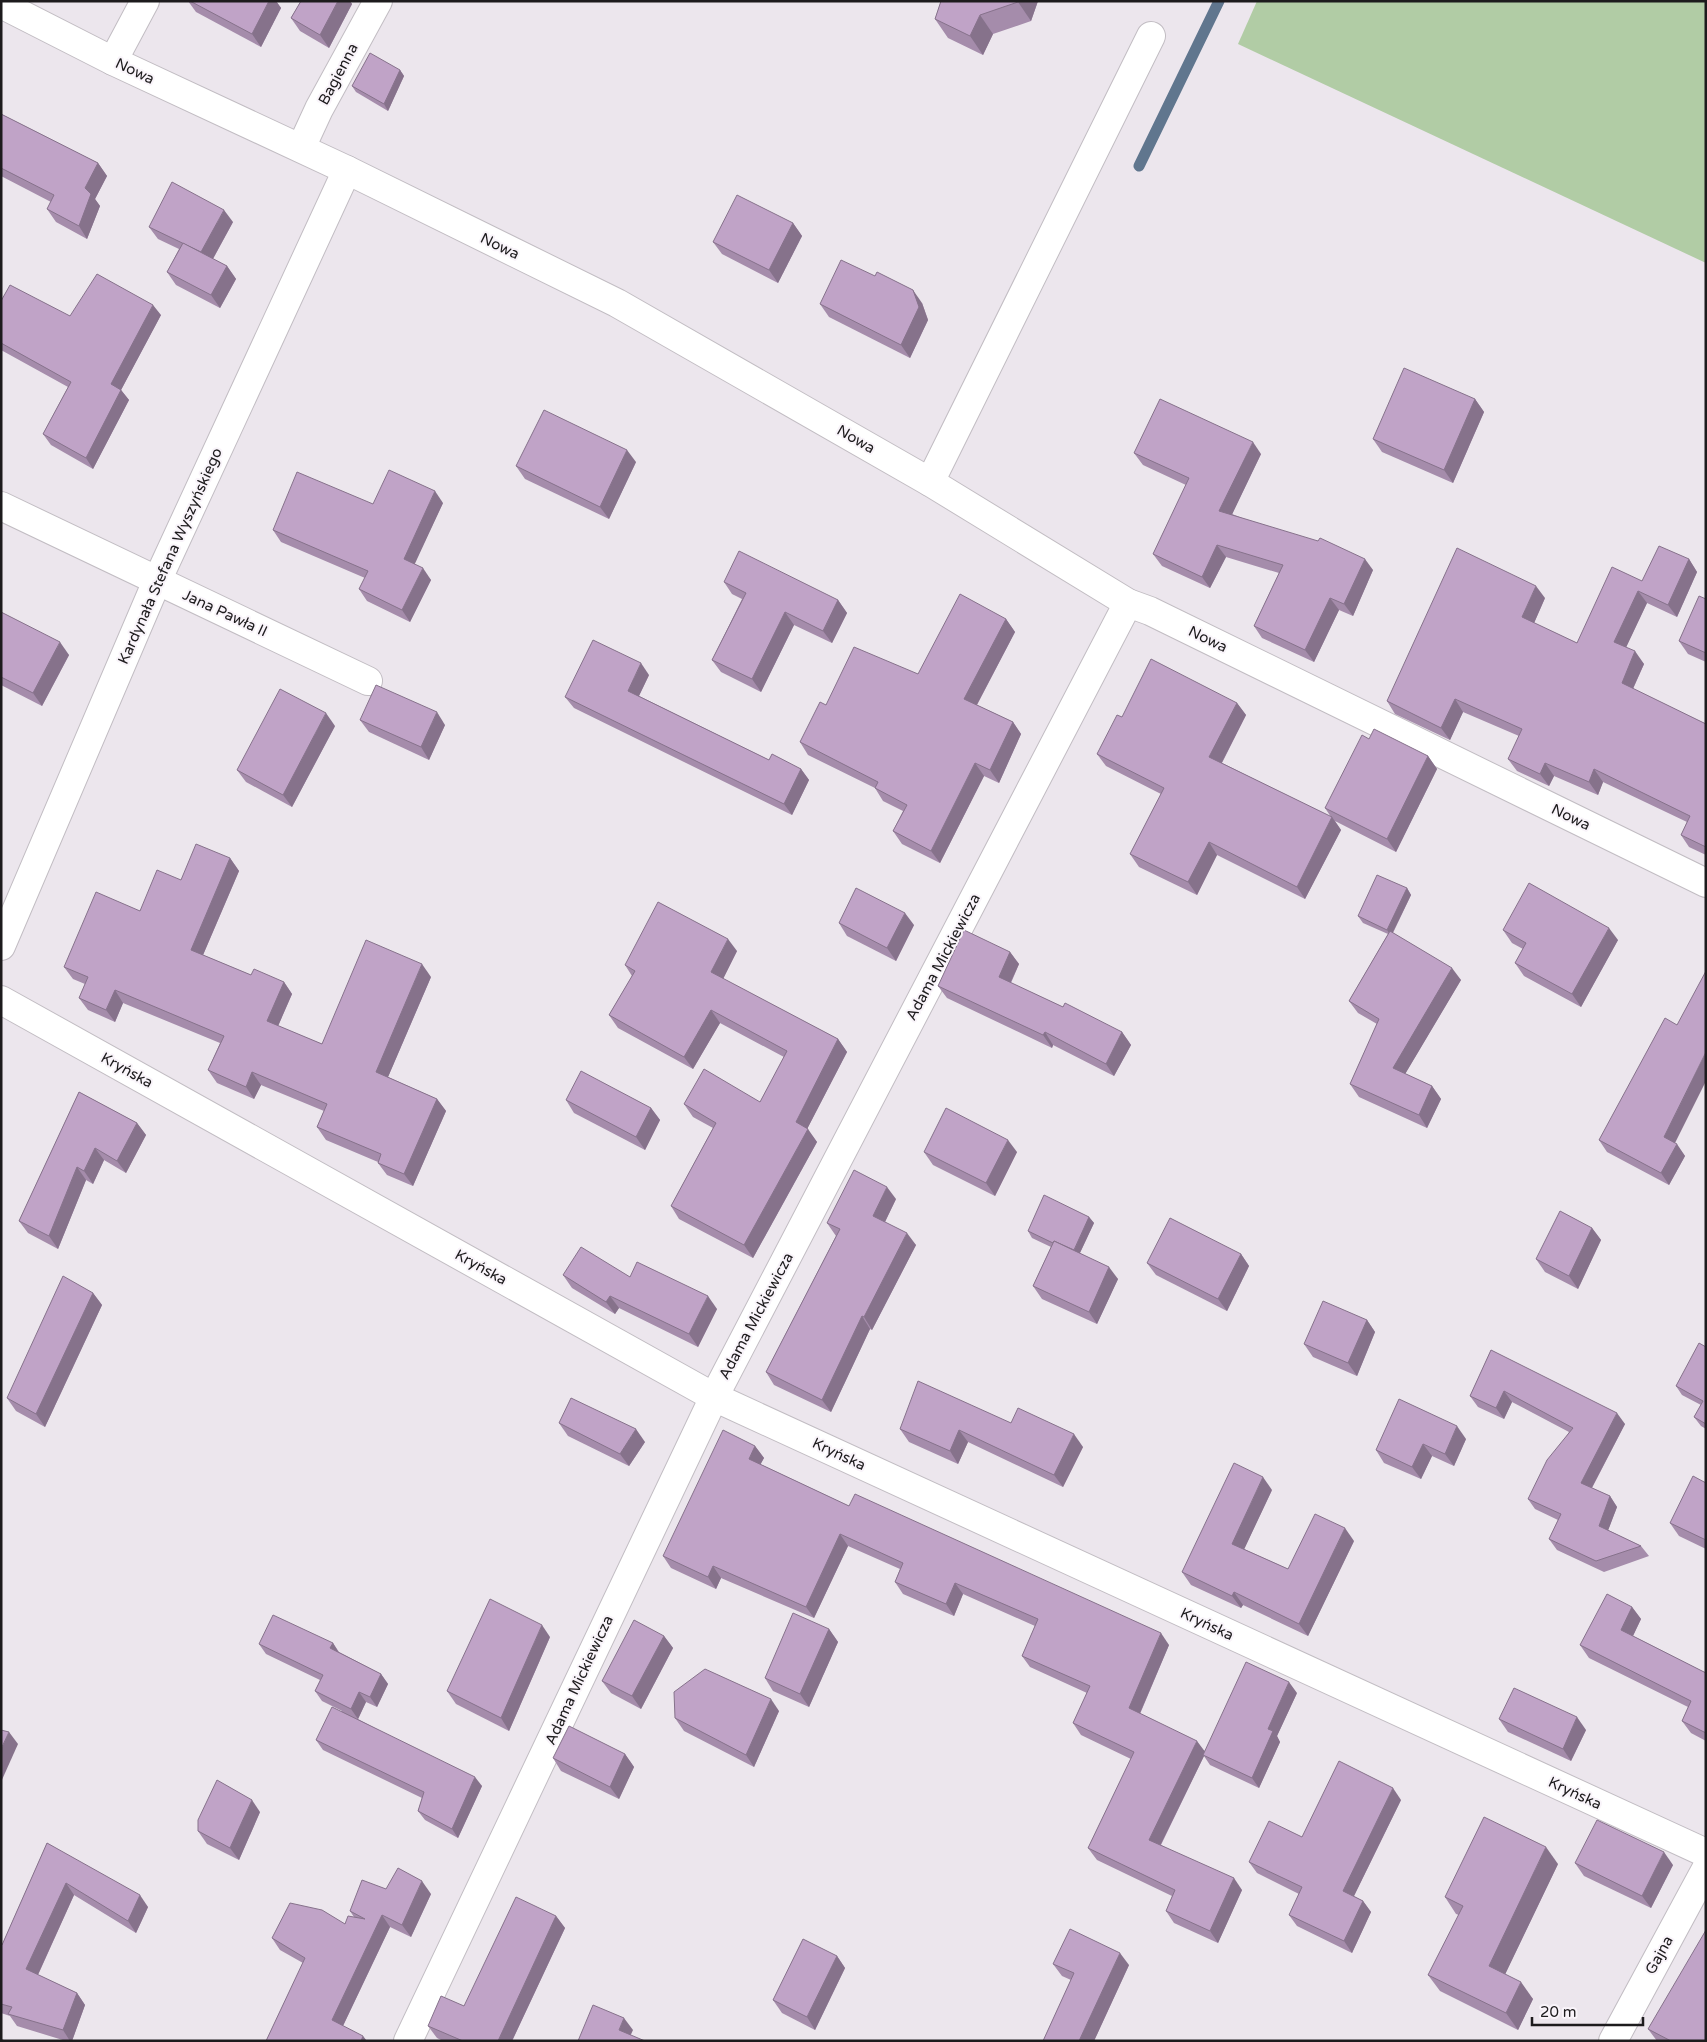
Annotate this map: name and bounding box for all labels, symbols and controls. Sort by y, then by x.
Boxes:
street label: Bagienna [314,40,362,108]
street label: Nowa [113,54,157,88]
street label: Nowa [478,229,522,263]
street label: Nowa [834,421,878,457]
street label: Kardynała Stefana Wyszyńskiego [114,445,226,667]
street label: Jana Pawła II [180,586,270,640]
street label: Nowa [1186,622,1230,656]
street label: Nowa [1549,800,1593,834]
street label: Adama Mickiewicza [902,891,984,1023]
street label: Kryńska [98,1048,156,1092]
street label: Kryńska [452,1245,510,1289]
street label: Adama Mickiewicza [715,1250,797,1382]
street label: Kryńska [810,1434,868,1474]
street label: Kryńska [1178,1604,1236,1644]
street label: Adama Mickiewicza [541,1612,617,1748]
street label: Kryńska [1546,1773,1604,1813]
street label: Gajna [1641,1933,1677,1977]
scale bar [1532,1994,1643,2026]
text: 20 m [1540,2003,1577,2021]

